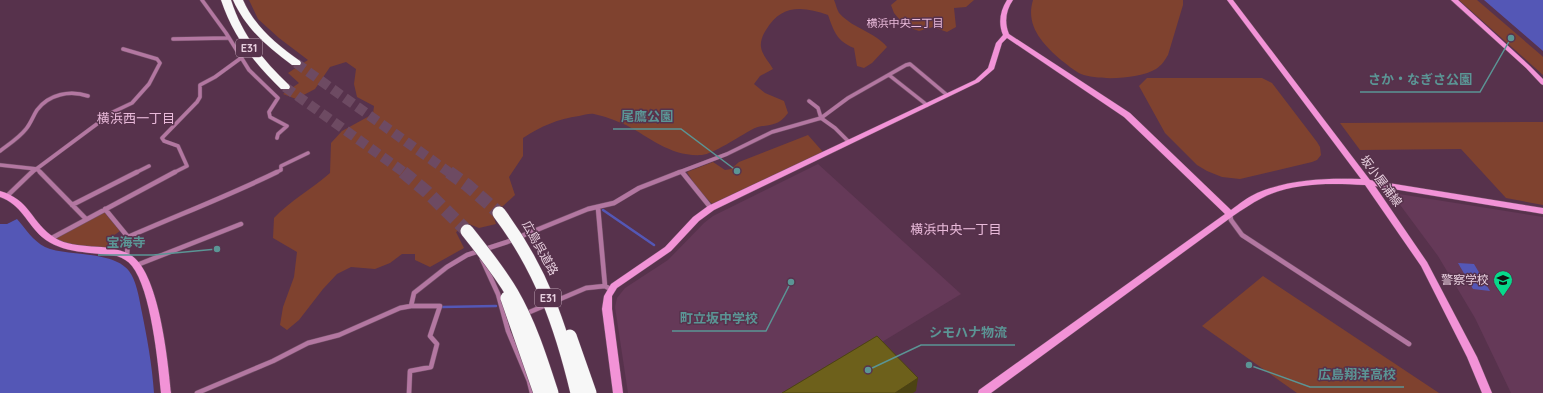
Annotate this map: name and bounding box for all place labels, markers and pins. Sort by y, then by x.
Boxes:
callout: さか・なぎさ公園 [1360,67,1480,92]
callout: 尾鷹公園 [613,104,681,129]
callout: 宝海寺 [98,230,153,255]
school or university icon: 警察学校 [1492,269,1514,297]
place label: 警察学校 [1441,272,1489,287]
callout: 町立坂中学校 [672,306,766,331]
callout: シモハナ物流 [921,320,1015,345]
callout: 広島翔洋高校 [1310,362,1404,387]

